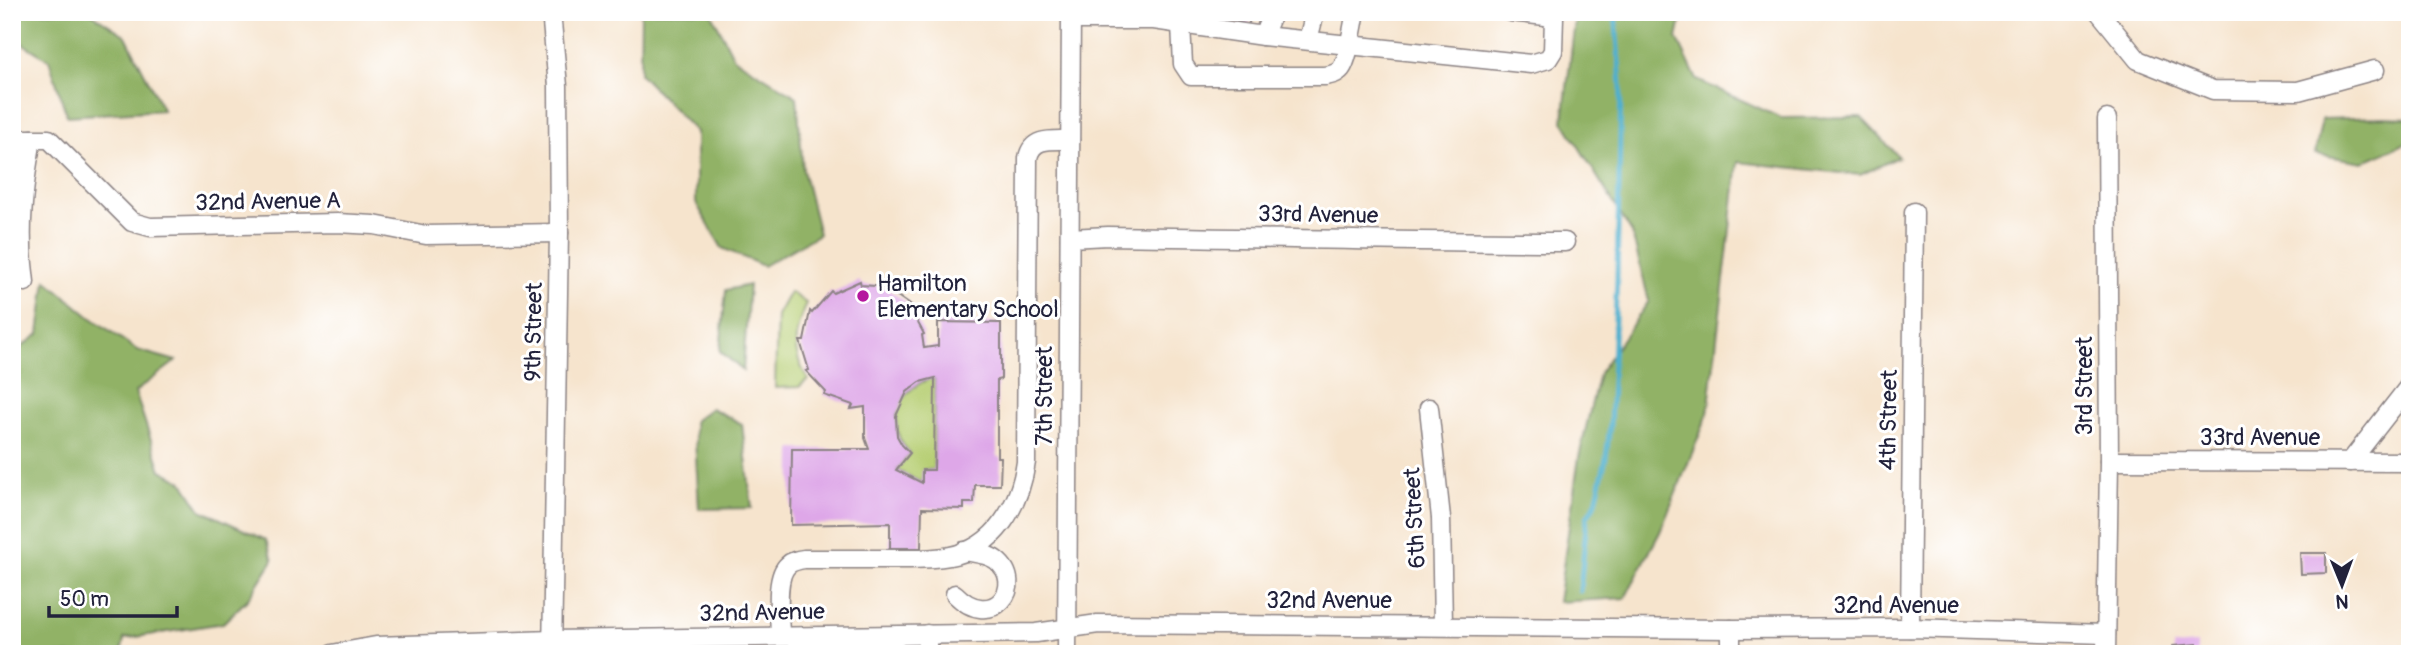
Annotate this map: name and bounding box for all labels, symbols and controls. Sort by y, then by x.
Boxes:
street label: 32nd Avenue A [195,186,341,217]
street label: 33rd Avenue [1258,199,1379,230]
place label: Hamilton Elementary School [877,269,1059,324]
street label: 9th Street [518,281,549,382]
marker: Hamilton Elementary School [855,288,871,304]
street label: 3rd Street [2070,336,2099,436]
street label: 7th Street [1030,345,1059,446]
street label: 4th Street [1873,369,1904,471]
street label: 33rd Avenue [2200,423,2321,452]
street label: 6th Street [1397,466,1432,569]
north arrow [2306,550,2376,620]
scale bar [49,575,177,619]
text: 50 m [60,586,109,613]
street label: 32nd Avenue [1266,586,1392,615]
text: N [2336,589,2349,613]
street label: 32nd Avenue [1833,591,1959,620]
street label: 32nd Avenue [699,597,826,628]

